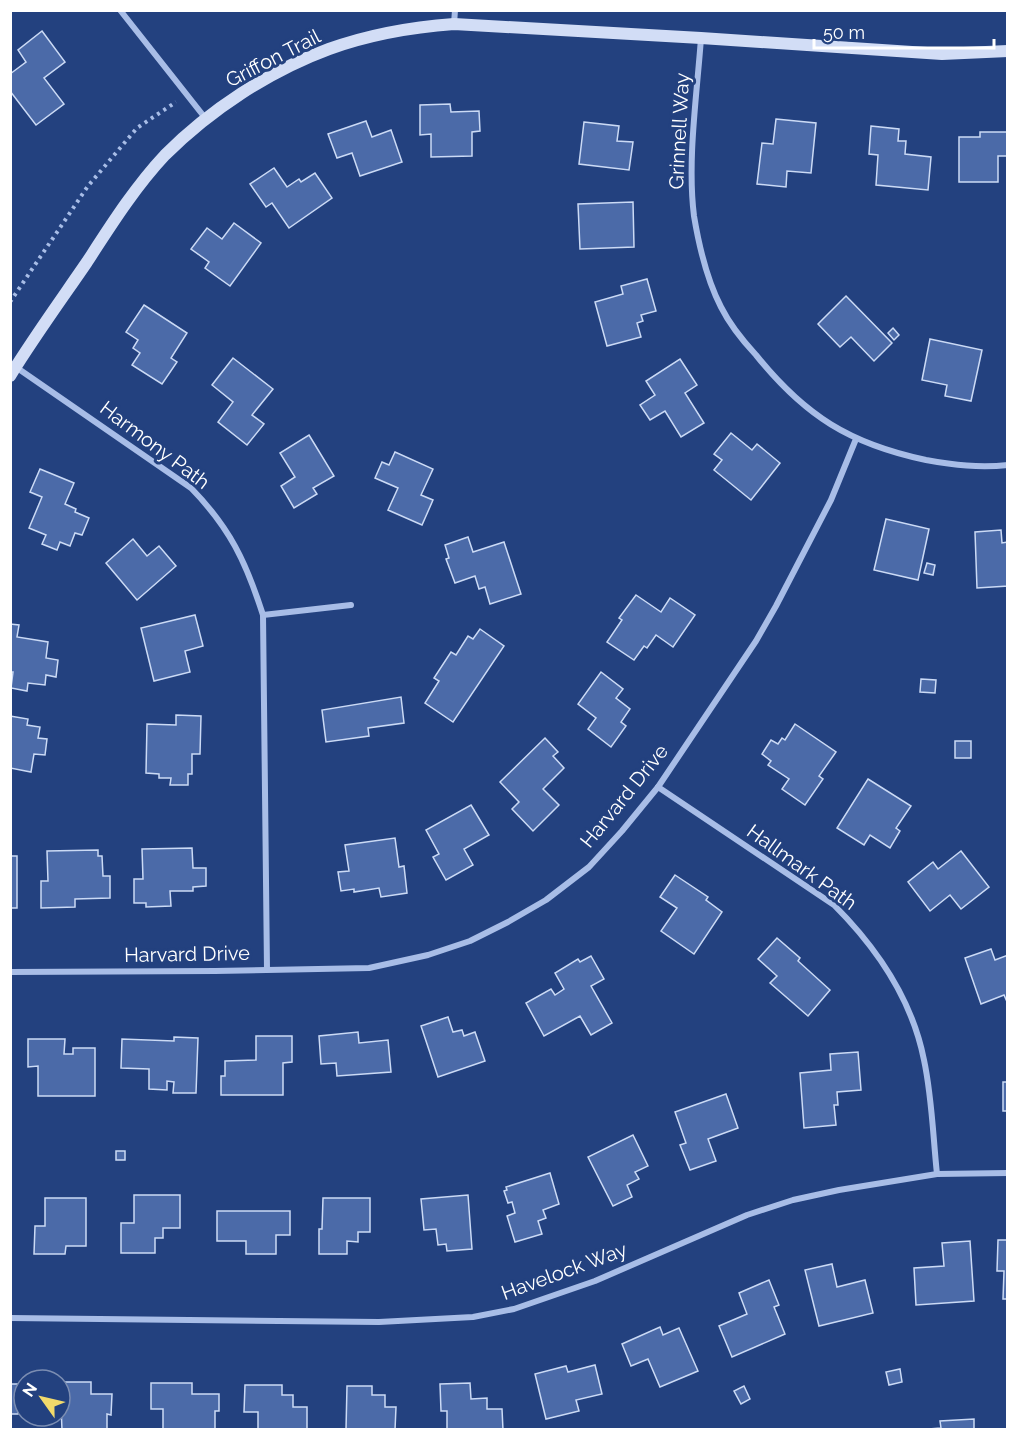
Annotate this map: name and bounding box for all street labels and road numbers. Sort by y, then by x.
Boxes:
street label: Griffon Trail [222,24,325,92]
street label: Grinnell Way [664,72,694,190]
street label: Harmony Path [95,396,215,494]
street label: Harvard Drive [575,739,673,852]
street label: Hallmark Path [742,819,862,915]
street label: Harvard Drive [124,941,250,967]
street label: Havelock Way [498,1237,630,1305]

